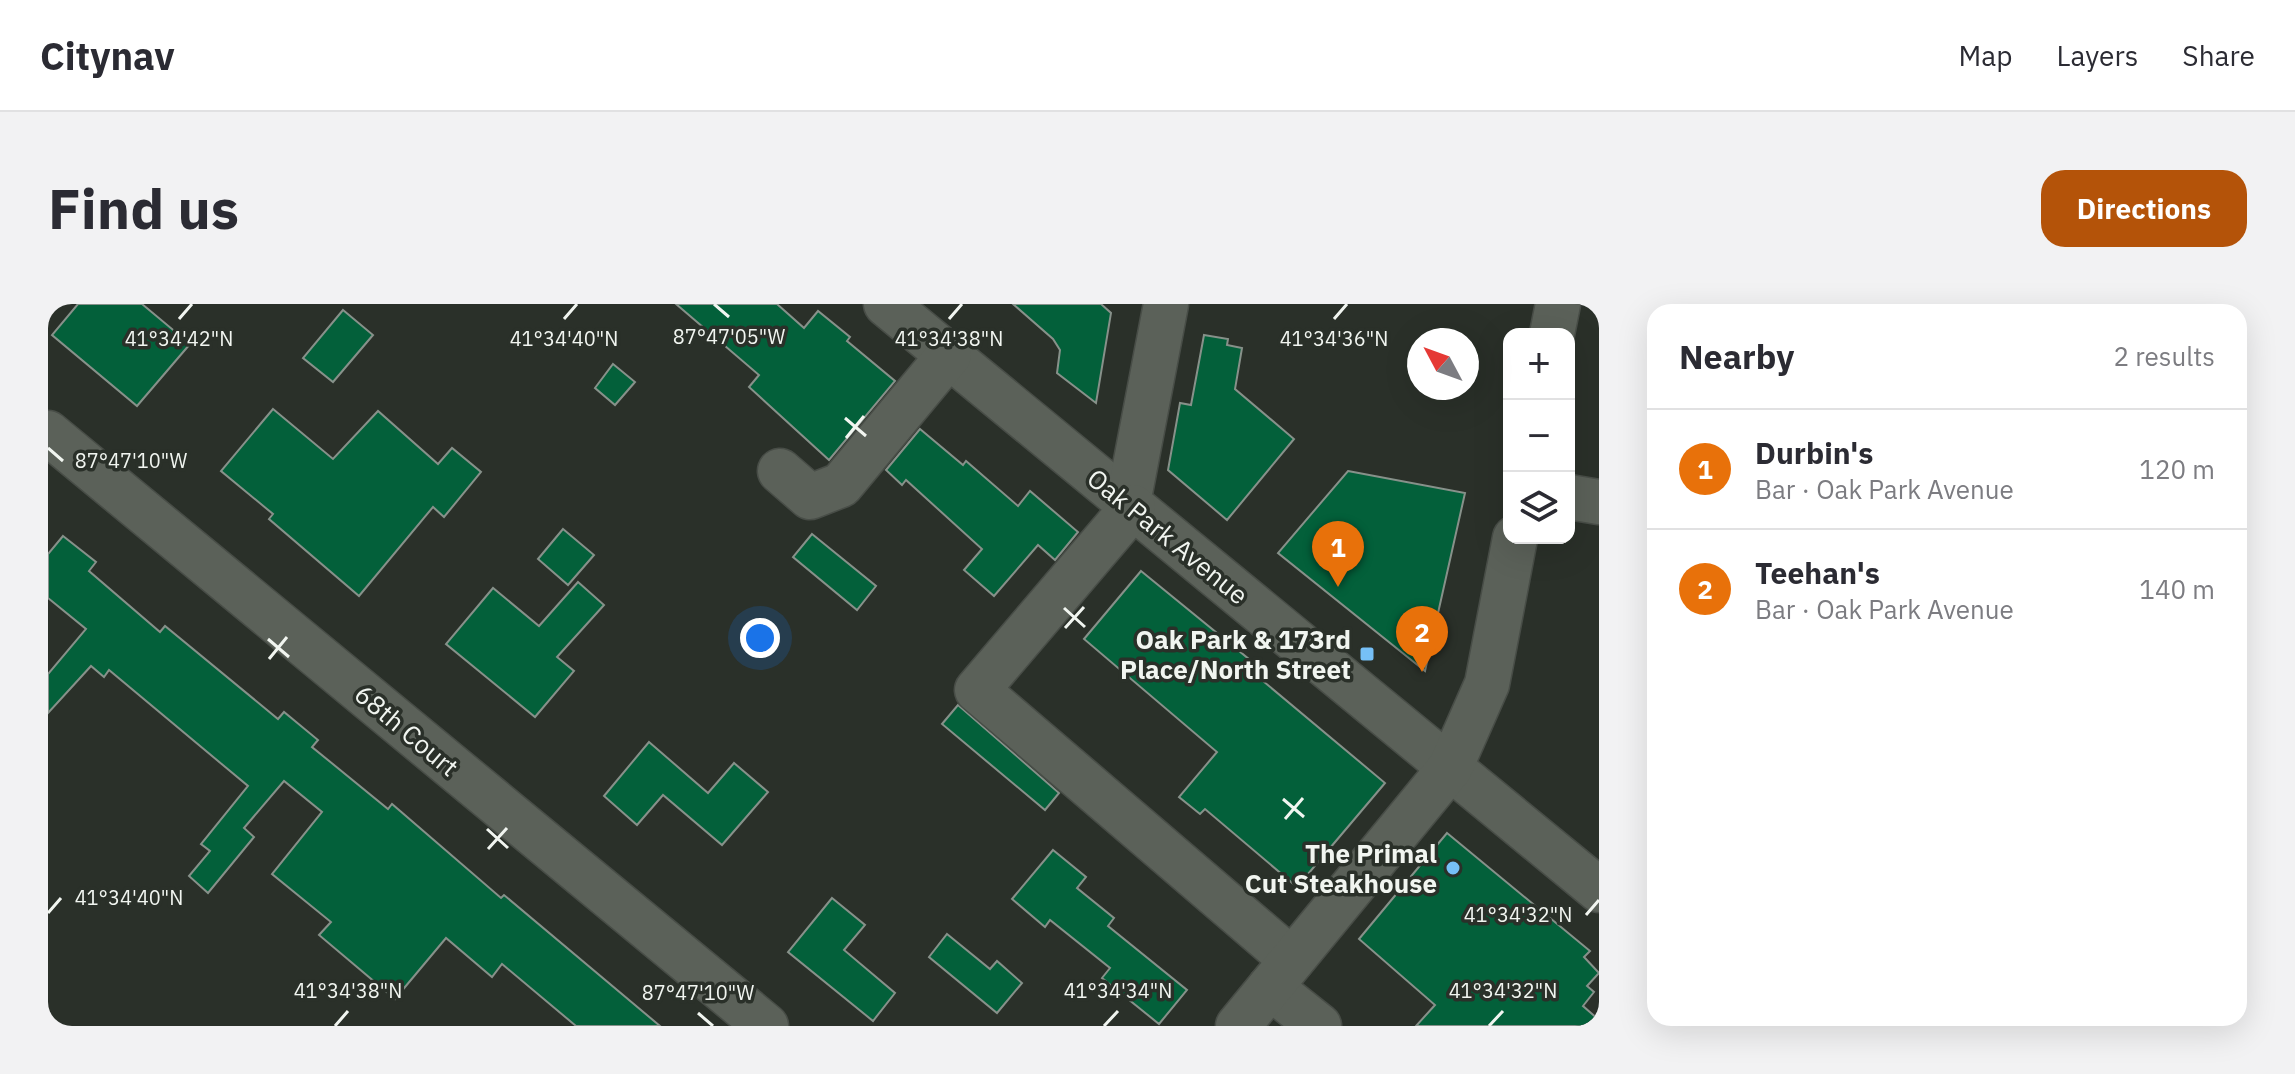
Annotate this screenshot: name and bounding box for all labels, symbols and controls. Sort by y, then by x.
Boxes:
text: Citynav [40,31,175,80]
text: Map [1958,37,2012,74]
text: Layers [2056,37,2138,74]
text: Share [2182,37,2255,74]
button: Directions [2041,170,2247,247]
text: Find us [48,172,239,244]
text: 87°47'05"W [673,323,786,350]
text: 41°34'42"N [125,325,233,352]
text: 41°34'40"N [510,325,618,352]
text: 41°34'38"N [895,325,1003,352]
text: 41°34'36"N [1280,325,1388,352]
north arrow [1407,328,1479,400]
map controls [1503,328,1575,544]
button: + [1503,328,1575,400]
text: Nearby [1679,334,1794,378]
text: 2 results [2113,339,2215,373]
button: − [1503,400,1575,472]
text: Durbin's [1755,433,1873,472]
text: 87°47'10"W [75,447,188,474]
text: 1 [1697,452,1713,486]
text: 120 m [2139,452,2215,486]
street label: Oak Park Avenue [1080,461,1256,611]
button: layers [1503,472,1575,544]
text: Bar · Oak Park Avenue [1755,472,2014,506]
pin: 1 [1312,521,1364,587]
text: Teehan's [1755,553,1880,592]
text: 2 [1697,572,1713,606]
text: 140 m [2139,572,2215,606]
text: Bar · Oak Park Avenue [1755,592,2014,626]
pin: 2 [1396,606,1448,672]
your location [740,618,780,658]
place label: Oak Park & 173rd Place/North Street [1120,622,1351,686]
marker: Oak Park & 173rd Place/North Street [1358,645,1376,663]
street label: 68th Court [348,677,466,783]
place label: The Primal Cut Steakhouse [1245,836,1437,900]
marker: The Primal Cut Steakhouse [1444,859,1462,877]
text: 41°34'40"N [75,884,183,911]
text: 41°34'32"N [1464,901,1572,928]
text: 41°34'38"N [294,977,402,1004]
text: 41°34'34"N [1064,977,1172,1004]
text: 41°34'32"N [1449,977,1557,1004]
text: 87°47'10"W [642,979,755,1006]

